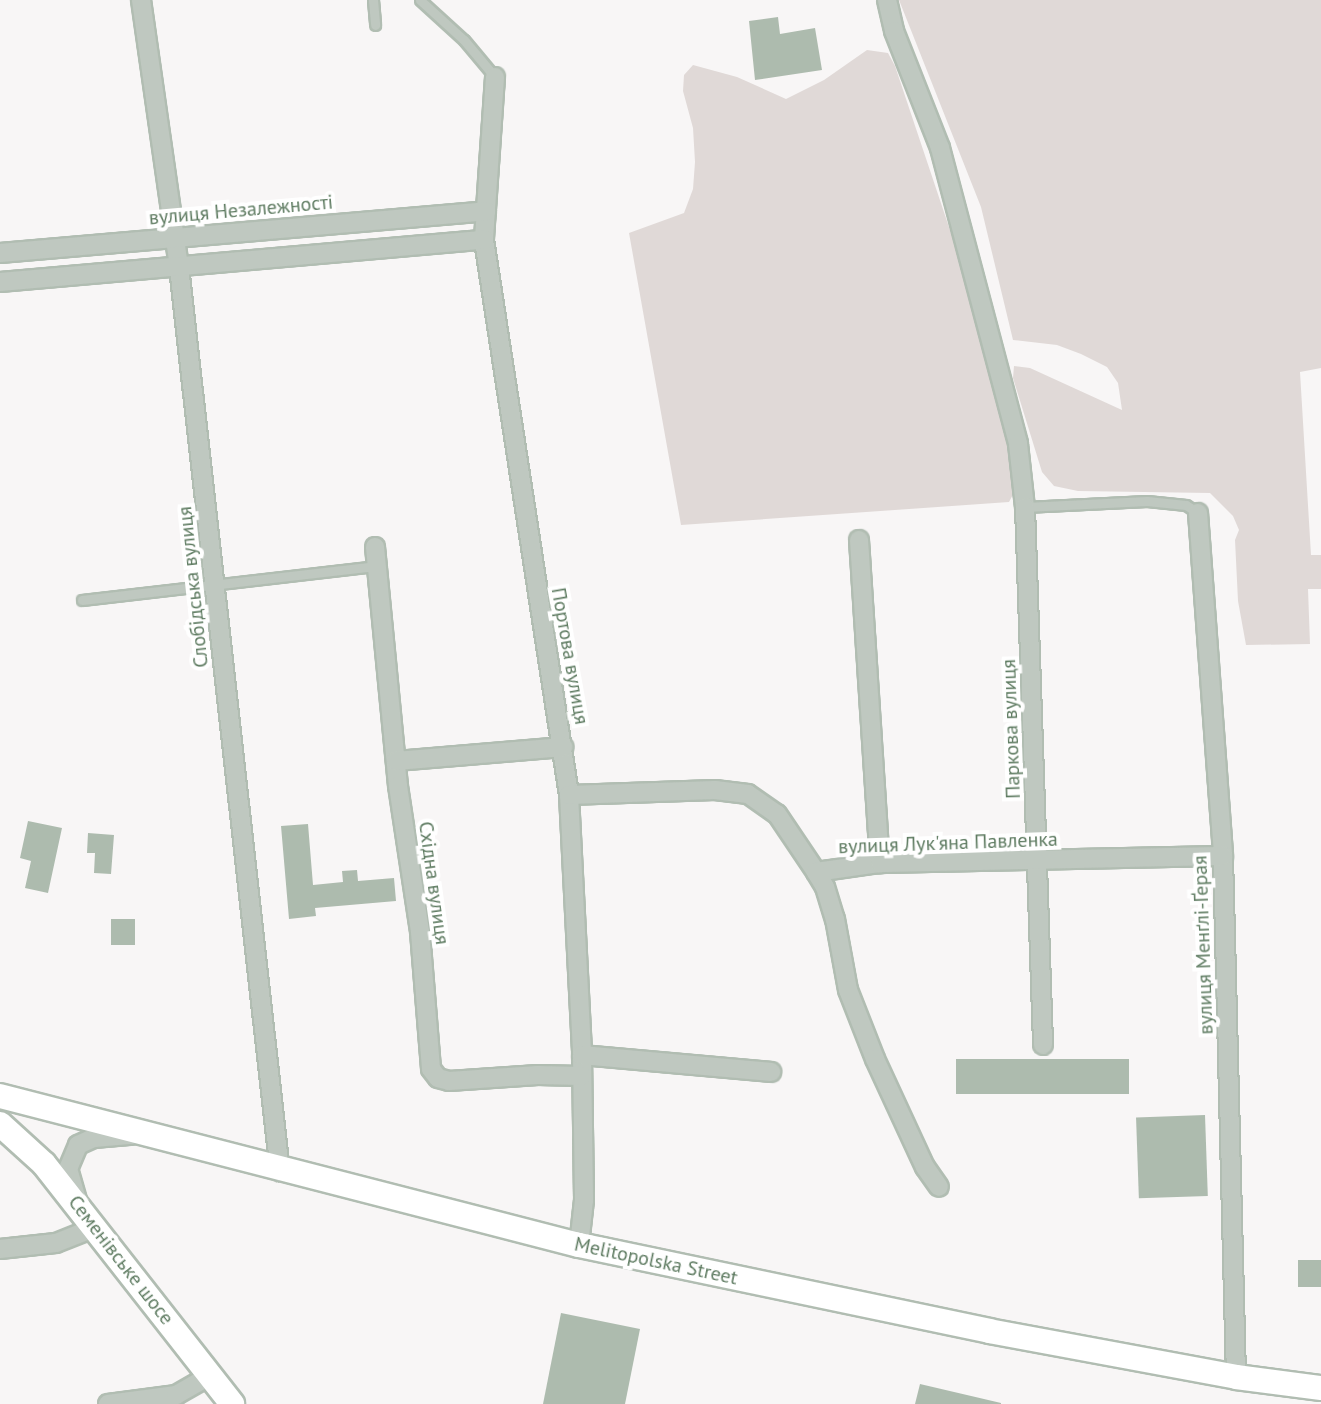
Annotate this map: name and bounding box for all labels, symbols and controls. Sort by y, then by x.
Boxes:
street label: вулиця Незалежності [148,190,334,230]
street label: Слобідська вулиця [173,505,213,669]
street label: Портова вулиця [546,586,594,726]
street label: Паркова вулиця [997,659,1025,799]
street label: Східна вулиця [413,820,455,946]
street label: вулиця Лук'яна Павленка [838,827,1058,859]
street label: вулиця Менґлі-Ґерая [1188,855,1218,1035]
street label: Семенівське шосе [63,1191,179,1329]
street label: Melitopolska Street [572,1232,740,1290]

